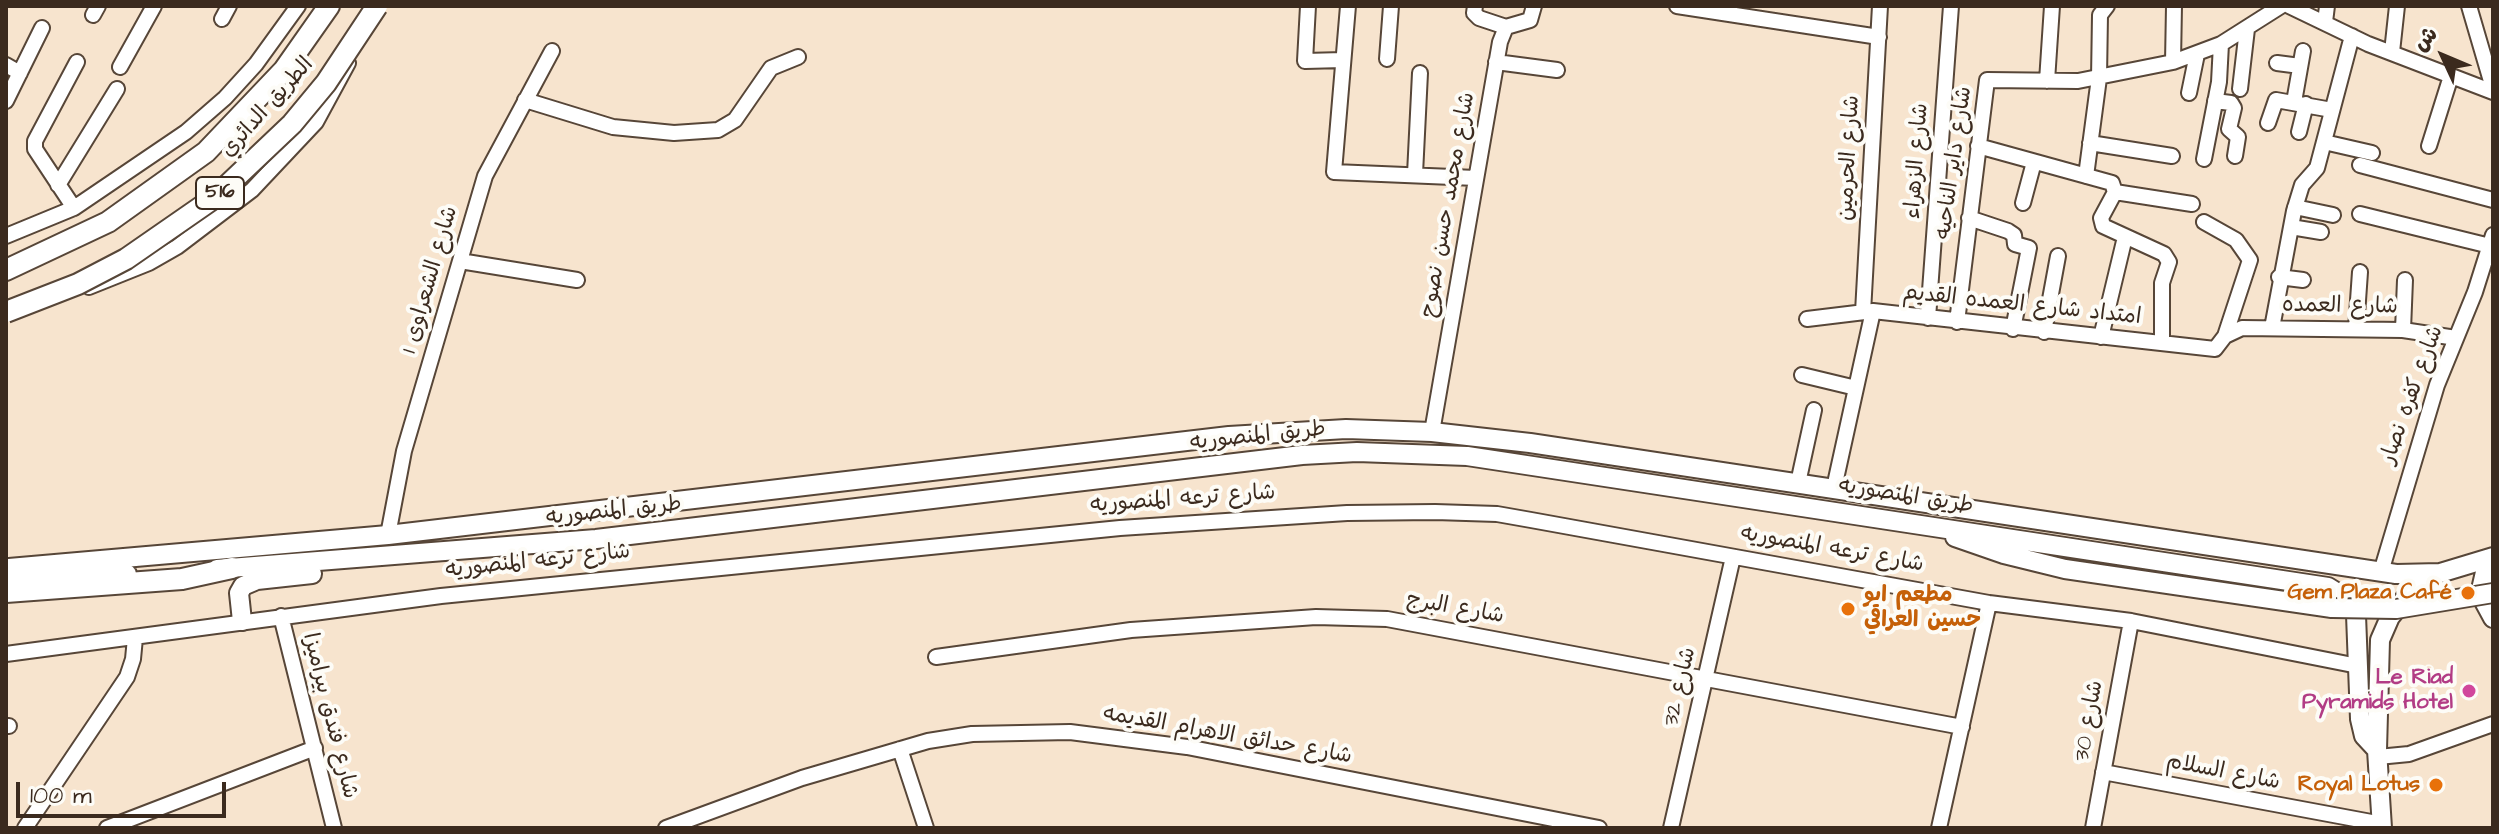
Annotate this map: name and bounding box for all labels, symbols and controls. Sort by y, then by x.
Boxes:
north arrow [2403,16,2483,96]
text: ش [2406,20,2445,58]
street label: الطريق الدائري [216,52,320,164]
street label: شارع داير الناحيه [1931,85,1979,241]
street label: شارع محمد حسن نصوح [1416,90,1482,320]
street label: شارع الحرمين [1834,95,1866,221]
street label: شارع الزهراء [1901,102,1935,220]
road number: 516 [196,177,244,209]
street label: شارع الشعراوى 1 [397,203,465,357]
street label: امتداد شارع العمده القديم [1901,280,2143,332]
street label: شارع العمده [2282,293,2398,321]
street label: شارع كفره نصار [2376,322,2450,468]
street label: طريق المنصوريه [1189,417,1327,457]
street label: طريق المنصوريه [1837,473,1975,521]
street label: شارع ترعه المنصوريه [1090,480,1276,520]
street label: طريق المنصوريه [545,492,683,532]
street label: شارع ترعه المنصوريه [1738,521,1926,579]
street label: شارع ترعه المنصوريه [444,539,632,585]
place label: Gem Plaza Café [2288,580,2452,606]
place label: مطعم ابو حسين العراقي [1864,583,1981,634]
marker: Gem Plaza Café [2459,584,2477,602]
street label: شارع البرج [1404,587,1506,631]
marker: مطعم ابو حسين العراقي [1839,600,1857,618]
street label: شارع فندق بيراميزا [296,631,362,801]
street label: شارع 32 [1659,645,1703,729]
place label: Le Riad Pyramids Hotel [2302,665,2453,716]
street label: شارع 30 [2070,679,2110,763]
marker: Le Riad Pyramids Hotel [2460,682,2478,700]
street label: شارع حدائق الاهرام القديمه [1100,701,1354,771]
street label: شارع السلام [2164,749,2282,797]
scale bar [20,766,230,816]
place label: Royal Lotus [2298,772,2420,798]
marker: Royal Lotus [2427,776,2445,794]
text: 100 m [30,779,92,813]

